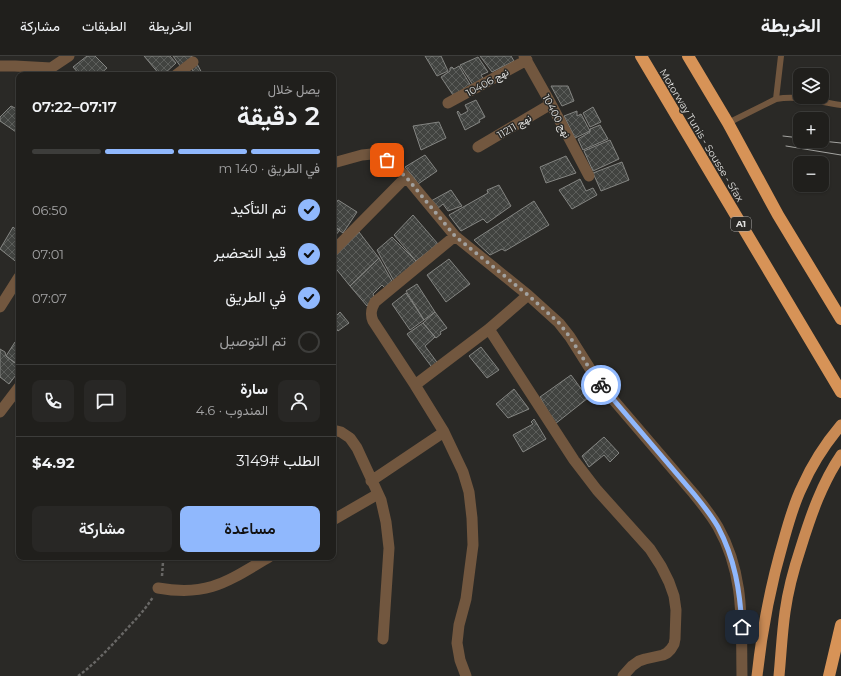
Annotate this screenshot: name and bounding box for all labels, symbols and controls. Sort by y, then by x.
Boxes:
text: الخريطة [761,14,821,37]
text: مشاركة [20,17,60,35]
text: الطبقات [82,17,126,35]
text: الخريطة [148,17,192,35]
street label: نهج 10406 [464,65,511,99]
street label: Motorway Tunis - Sousse - Sfax [657,66,747,205]
map controls [793,68,829,192]
button: layers [793,68,829,104]
text: يصل خلال [268,81,320,97]
street label: نهج 10400 [540,92,573,140]
text: 07:17–07:22 [32,97,117,116]
text: 2 دقيقة [237,100,320,132]
street label: نهج 11211 [495,111,534,141]
button: + [793,112,829,148]
pin [370,143,404,177]
icon: bag [376,149,398,171]
button: − [793,156,829,192]
text: في الطريق · 140 m [218,160,320,176]
text: تم التأكيد [230,199,286,218]
icon: check [298,199,320,221]
text: 06:50 [32,202,67,218]
road number: A1 [731,217,751,231]
text: قيد التحضير [214,243,286,262]
icon: check [298,243,320,265]
text: 07:01 [32,246,64,262]
text: في الطريق [226,287,286,306]
icon: check [298,287,320,309]
text: 07:07 [32,290,67,306]
text: تم التوصيل [220,331,286,350]
courier [581,365,621,405]
icon: bike [590,374,612,396]
text: سارة [240,379,268,398]
button: phone [32,380,74,422]
button: chat [84,380,126,422]
button: person [278,380,320,422]
text: المندوب · 4.6 [196,402,268,418]
text: الطلب #3149 [236,451,320,470]
text: $4.92 [32,453,75,472]
button: مشاركة [32,506,172,552]
button: مساعدة [180,506,320,552]
pin [725,610,759,644]
icon: home [731,616,753,638]

